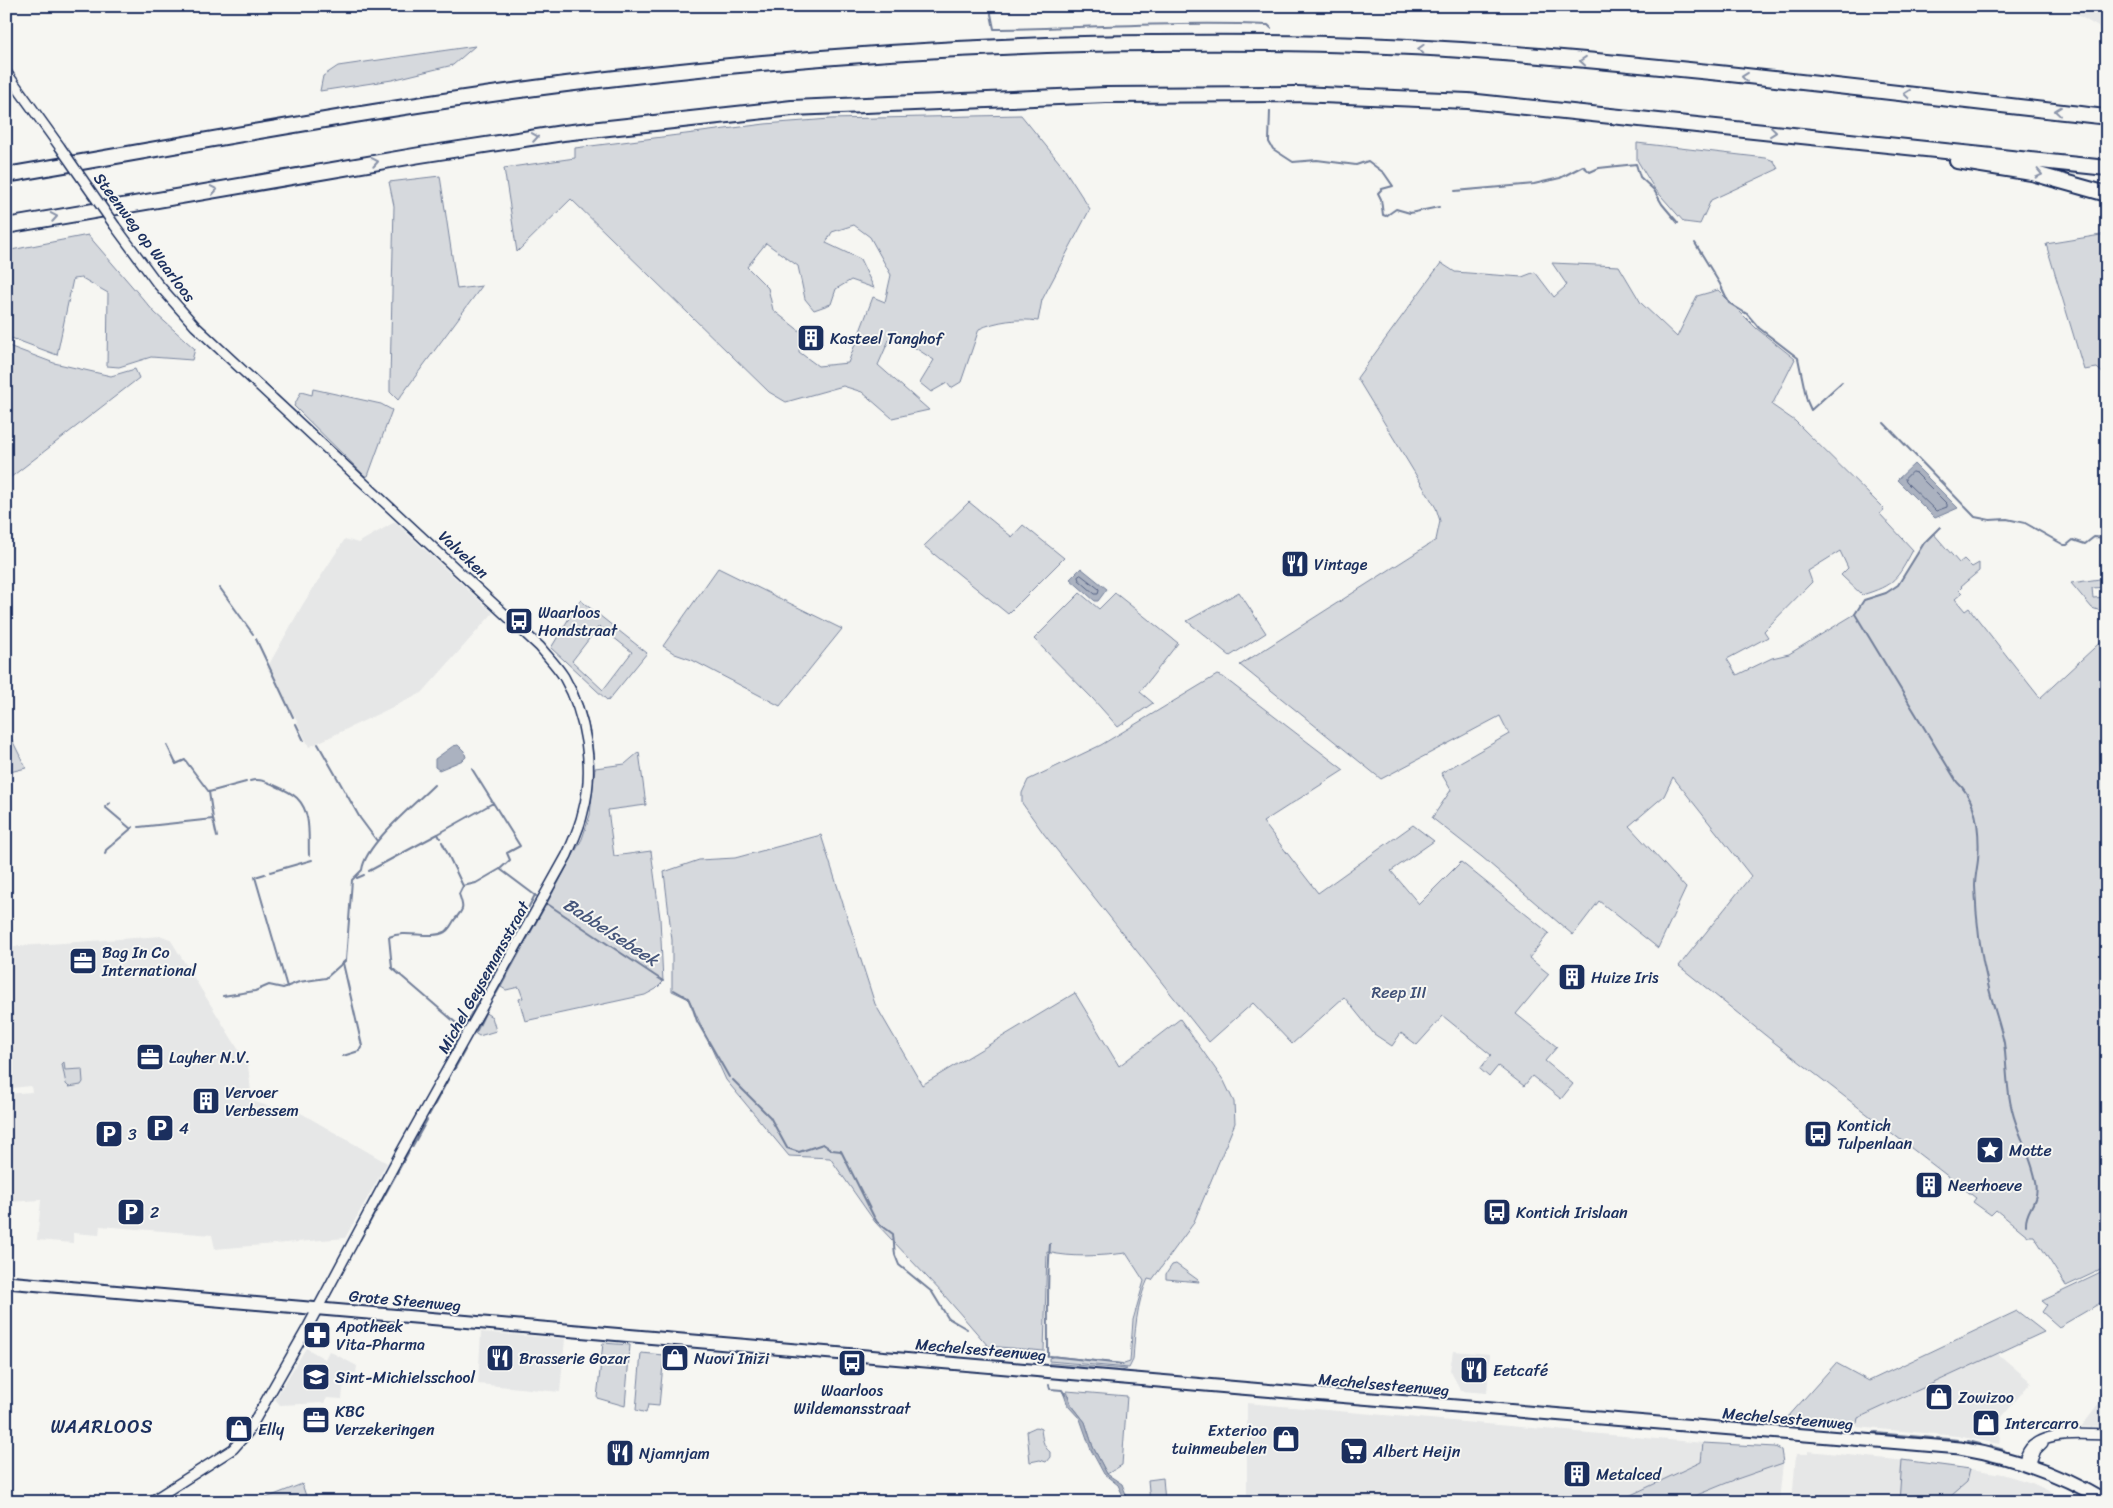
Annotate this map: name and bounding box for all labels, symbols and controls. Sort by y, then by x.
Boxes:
one-way arrow [1417,43,1425,54]
one-way arrow [1579,56,1587,67]
one-way arrow [1741,72,1749,83]
one-way arrow [1902,89,1910,100]
one-way arrow [2054,106,2062,117]
one-way arrow [1770,126,1778,137]
one-way arrow [531,132,539,142]
one-way arrow [370,158,379,168]
street label: Steenweg op Waarloos [86,166,204,309]
one-way arrow [2035,168,2044,179]
one-way arrow [210,185,219,195]
one-way arrow [50,213,59,223]
building icon: Kasteel Tanghof [796,323,826,353]
place label: Kasteel Tanghof [830,324,944,353]
street label: Valveken [431,523,496,586]
restaurant icon: Vintage [1280,549,1310,579]
place label: Vintage [1314,550,1368,579]
place label: Waarloos Hondstraat [538,598,618,645]
bus stop icon: Waarloos Hondstraat [504,606,534,636]
water label: Babbelsebeek [557,889,667,976]
street label: Michel Geysemansstraat [429,895,538,1059]
place label: Bag In Co International [101,938,197,985]
office icon: Bag In Co International [68,946,98,976]
building icon: Huize Iris [1557,962,1587,992]
place label: Huize Iris [1591,963,1659,992]
park label: Reep III [1372,978,1427,1007]
office icon: Layher N.V. [135,1042,165,1072]
place label: Layher N.V. [169,1043,250,1072]
place label: Vervoer Verbessem [225,1078,299,1125]
building icon: Vervoer Verbessem [191,1086,221,1116]
place label: Kontich Tulpenlaan [1837,1111,1913,1158]
parking icon: 4 [145,1113,175,1143]
place label: 4 [179,1114,189,1143]
parking icon: 3 [94,1119,124,1149]
bus stop icon: Kontich Tulpenlaan [1803,1119,1833,1149]
place label: 3 [128,1120,137,1149]
place icon: Motte [1975,1135,2005,1165]
place label: Motte [2009,1136,2052,1165]
building icon: Neerhoeve [1914,1170,1944,1200]
place label: Neerhoeve [1948,1171,2022,1200]
parking icon: 2 [116,1197,146,1227]
bus stop icon: Kontich Irislaan [1482,1197,1512,1227]
place label: 2 [150,1198,159,1227]
place label: Kontich Irislaan [1516,1198,1628,1227]
street label: Grote Steenweg [348,1281,462,1320]
place label: Apotheek Vita-Pharma [335,1312,425,1359]
pharmacy icon: Apotheek Vita-Pharma [302,1320,332,1350]
street label: Mechelsesteenweg [914,1329,1048,1370]
restaurant icon: Brasserie Gozar [485,1343,515,1373]
shop icon: Nuovi Inizi [660,1343,690,1373]
place label: Brasserie Gozar [519,1344,631,1373]
place label: Nuovi Inizi [694,1344,770,1373]
bus stop icon: Waarloos Wildemansstraat [837,1348,867,1378]
restaurant icon: Eetcafé [1459,1355,1489,1385]
place label: Eetcafé [1493,1356,1548,1385]
school or university icon: Sint-Michielsschool [301,1362,331,1392]
place label: Sint-Michielsschool [335,1363,476,1392]
street label: Mechelsesteenweg [1317,1364,1451,1405]
place label: Waarloos Wildemansstraat [794,1376,911,1423]
shop icon: Zowizoo [1924,1382,1954,1412]
place label: Zowizoo [1958,1383,2014,1412]
place label: KBC Verzekeringen [335,1397,435,1444]
street label: Mechelsesteenweg [1721,1398,1855,1439]
office icon: KBC Verzekeringen [301,1405,331,1435]
shop icon: Intercarro [1971,1408,2001,1438]
place label: Intercarro [2004,1409,2079,1438]
district label: WAARLOOS [51,1410,153,1443]
shop icon: Elly [224,1414,254,1444]
place label: Elly [258,1415,285,1444]
place label: Exterioo tuinmeubelen [1172,1416,1267,1463]
shop icon: Exterioo tuinmeubelen [1271,1424,1301,1454]
supermarket icon: Albert Heijn [1339,1436,1369,1466]
place label: Albert Heijn [1372,1437,1461,1466]
restaurant icon: Njamnjam [605,1438,635,1468]
place label: Njamnjam [639,1439,710,1468]
building icon: Metalced [1562,1459,1592,1489]
place label: Metalced [1596,1460,1663,1489]

